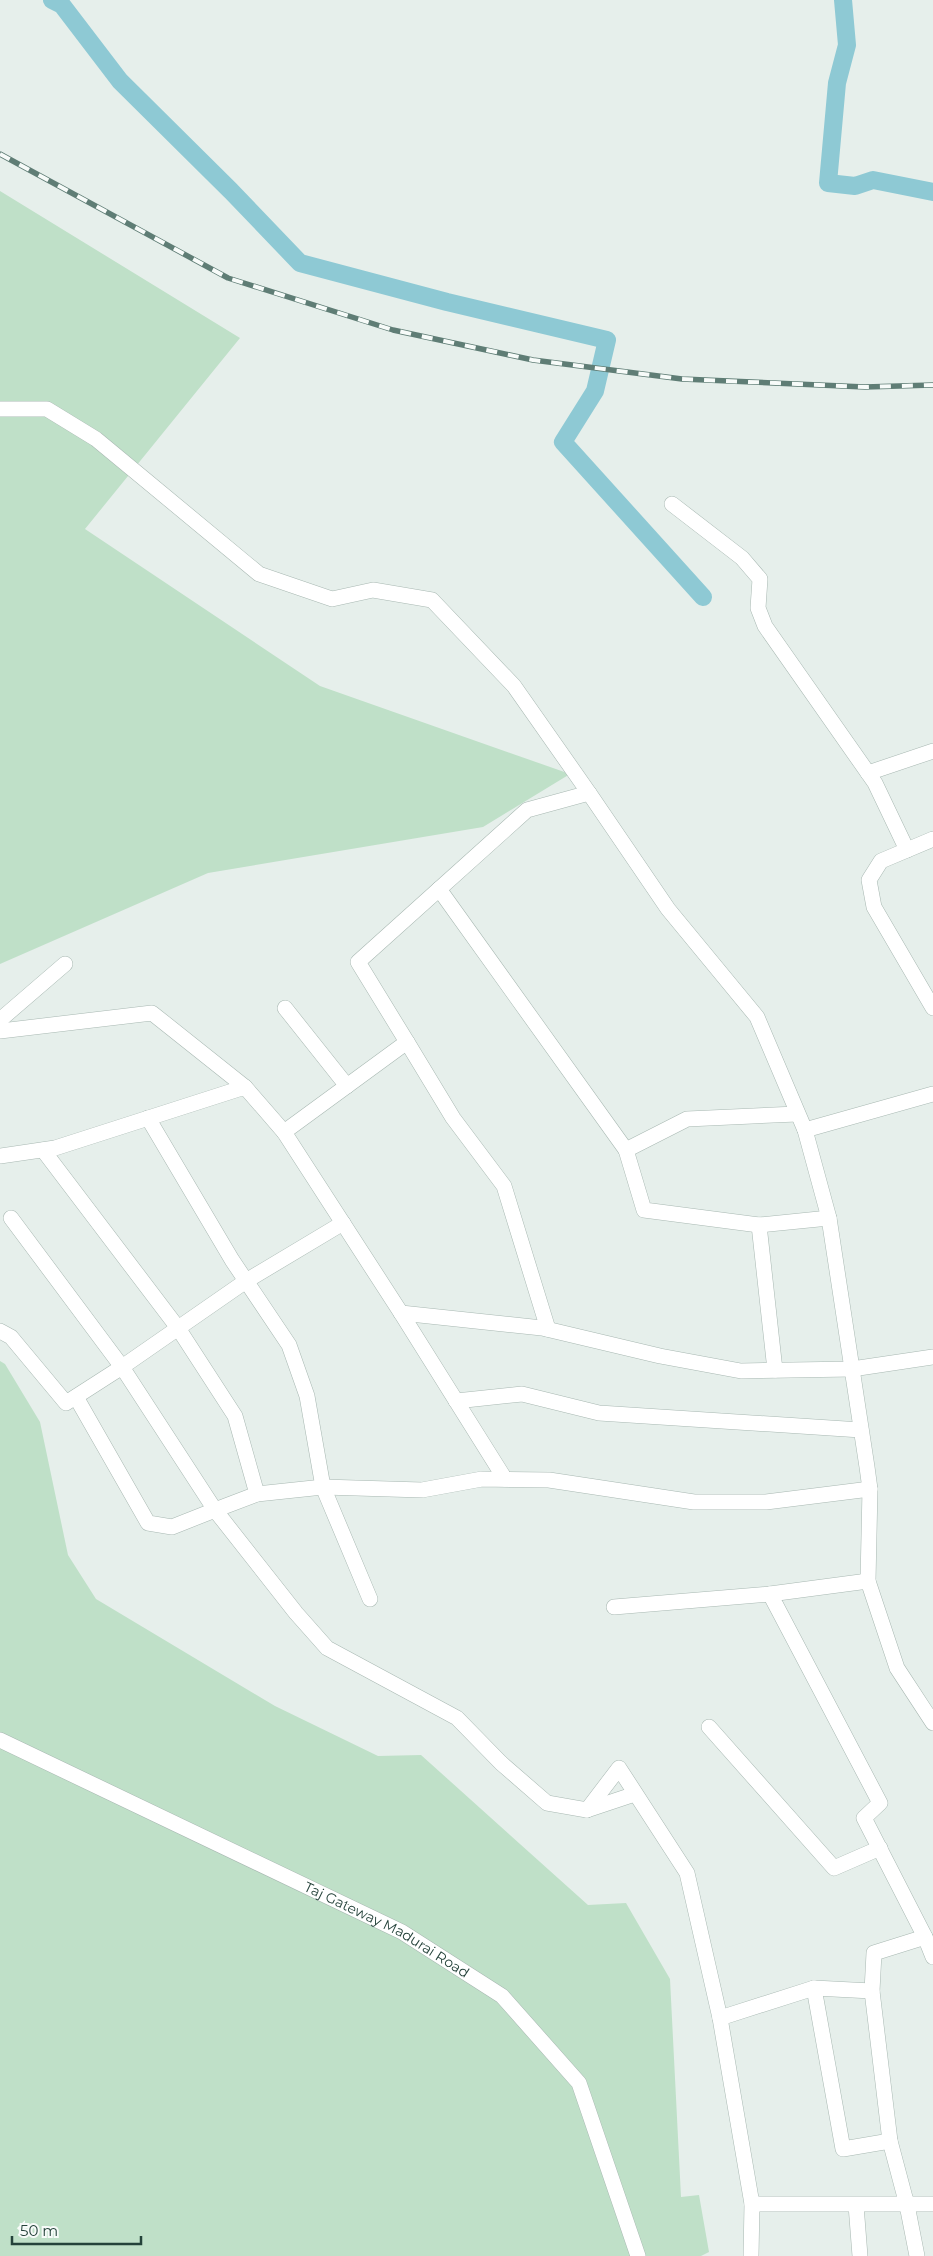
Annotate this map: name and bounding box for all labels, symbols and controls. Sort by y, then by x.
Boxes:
street label: Taj Gateway Madurai Road [301,1878,473,1982]
scale bar [12,2214,141,2246]
text: 50 m [20,2221,58,2240]

